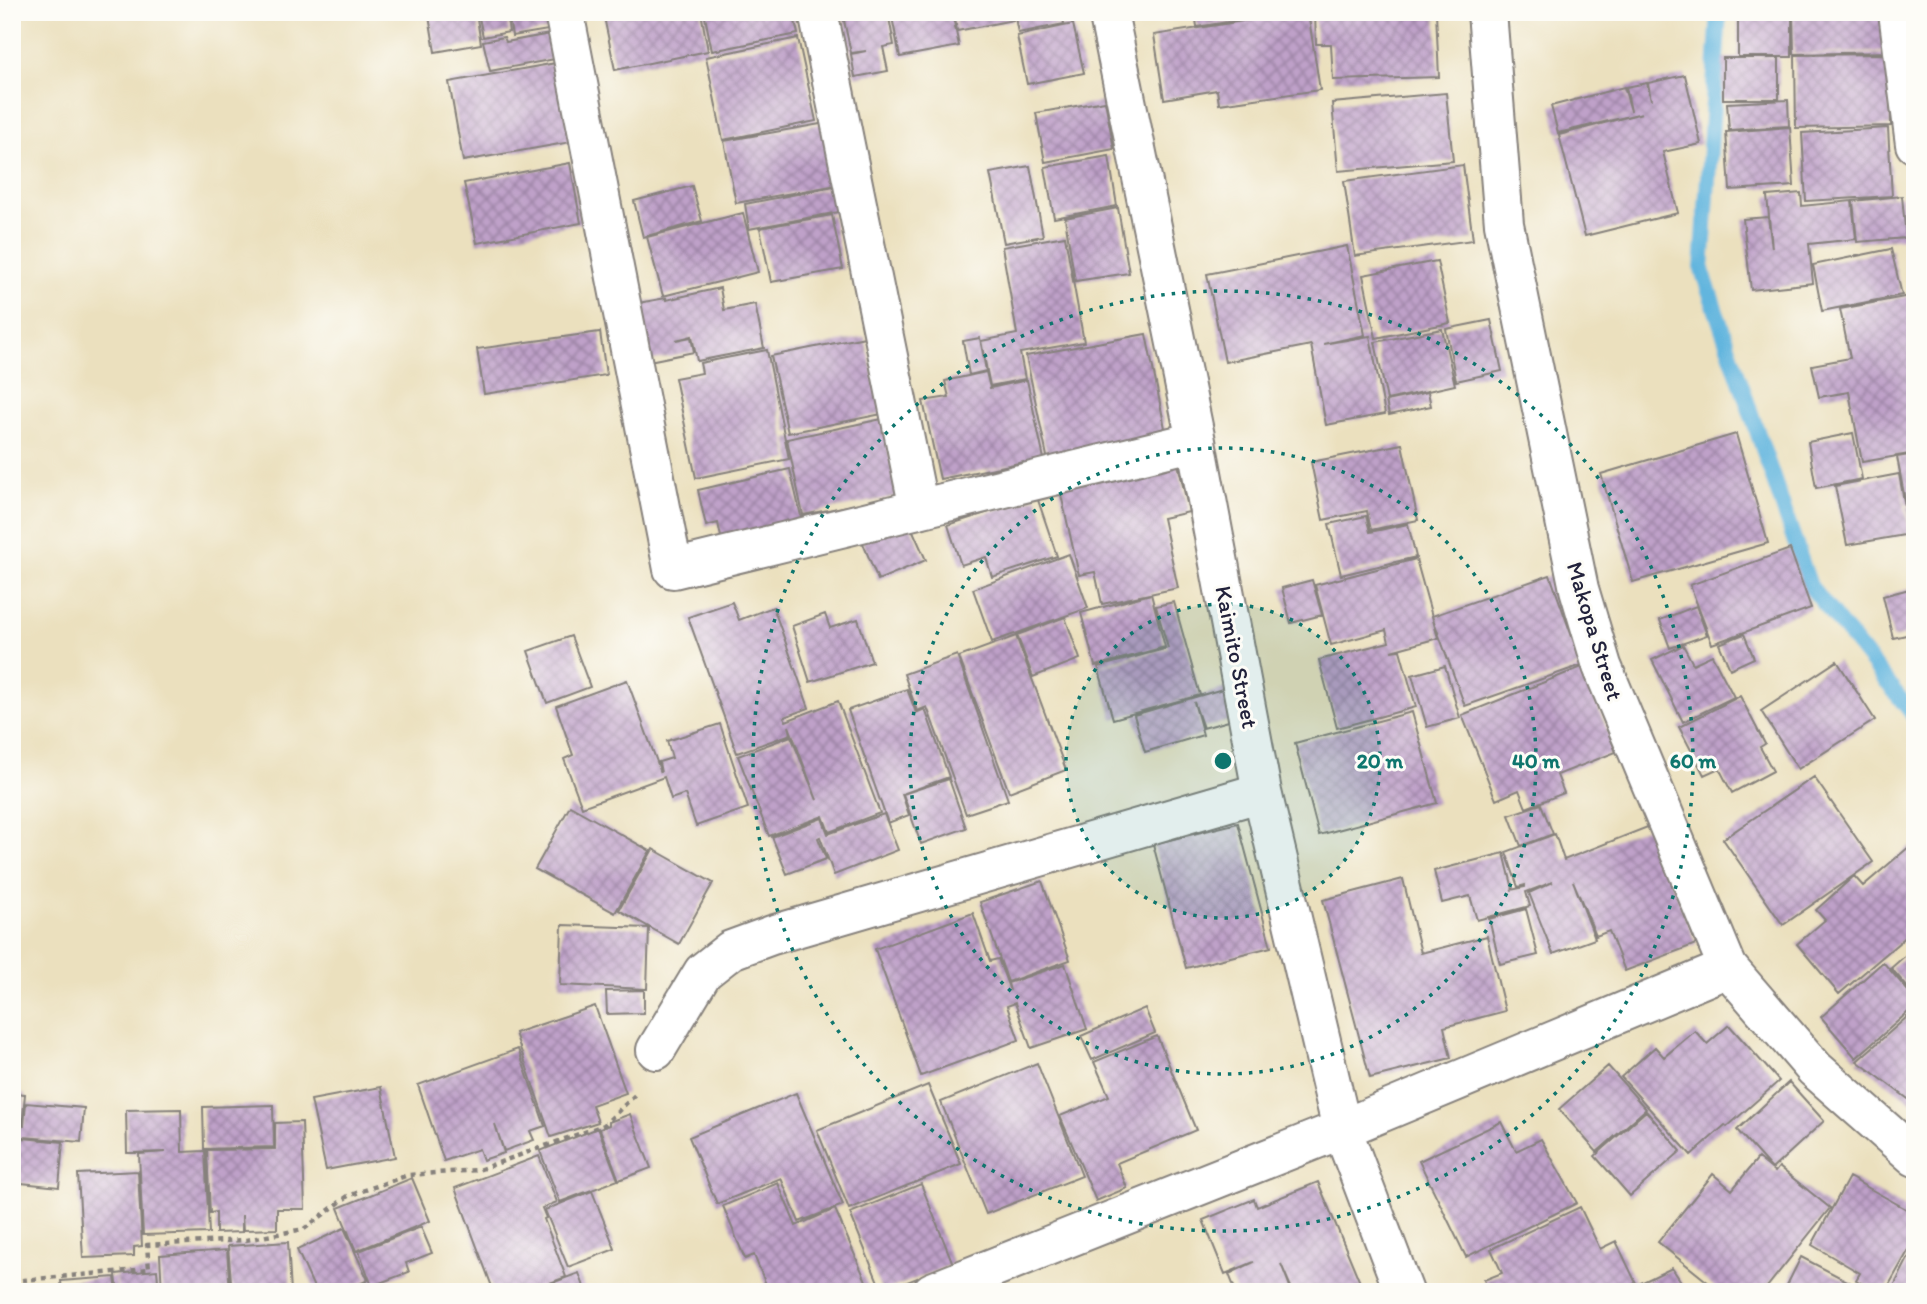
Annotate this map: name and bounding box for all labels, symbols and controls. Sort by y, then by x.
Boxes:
street label: Makopa Street [1561,558,1629,704]
street label: Kaimito Street [1209,583,1265,731]
text: 20 m [1357,748,1404,773]
text: 40 m [1512,748,1560,773]
text: 60 m [1670,748,1717,773]
centre of rings [1211,749,1235,773]

